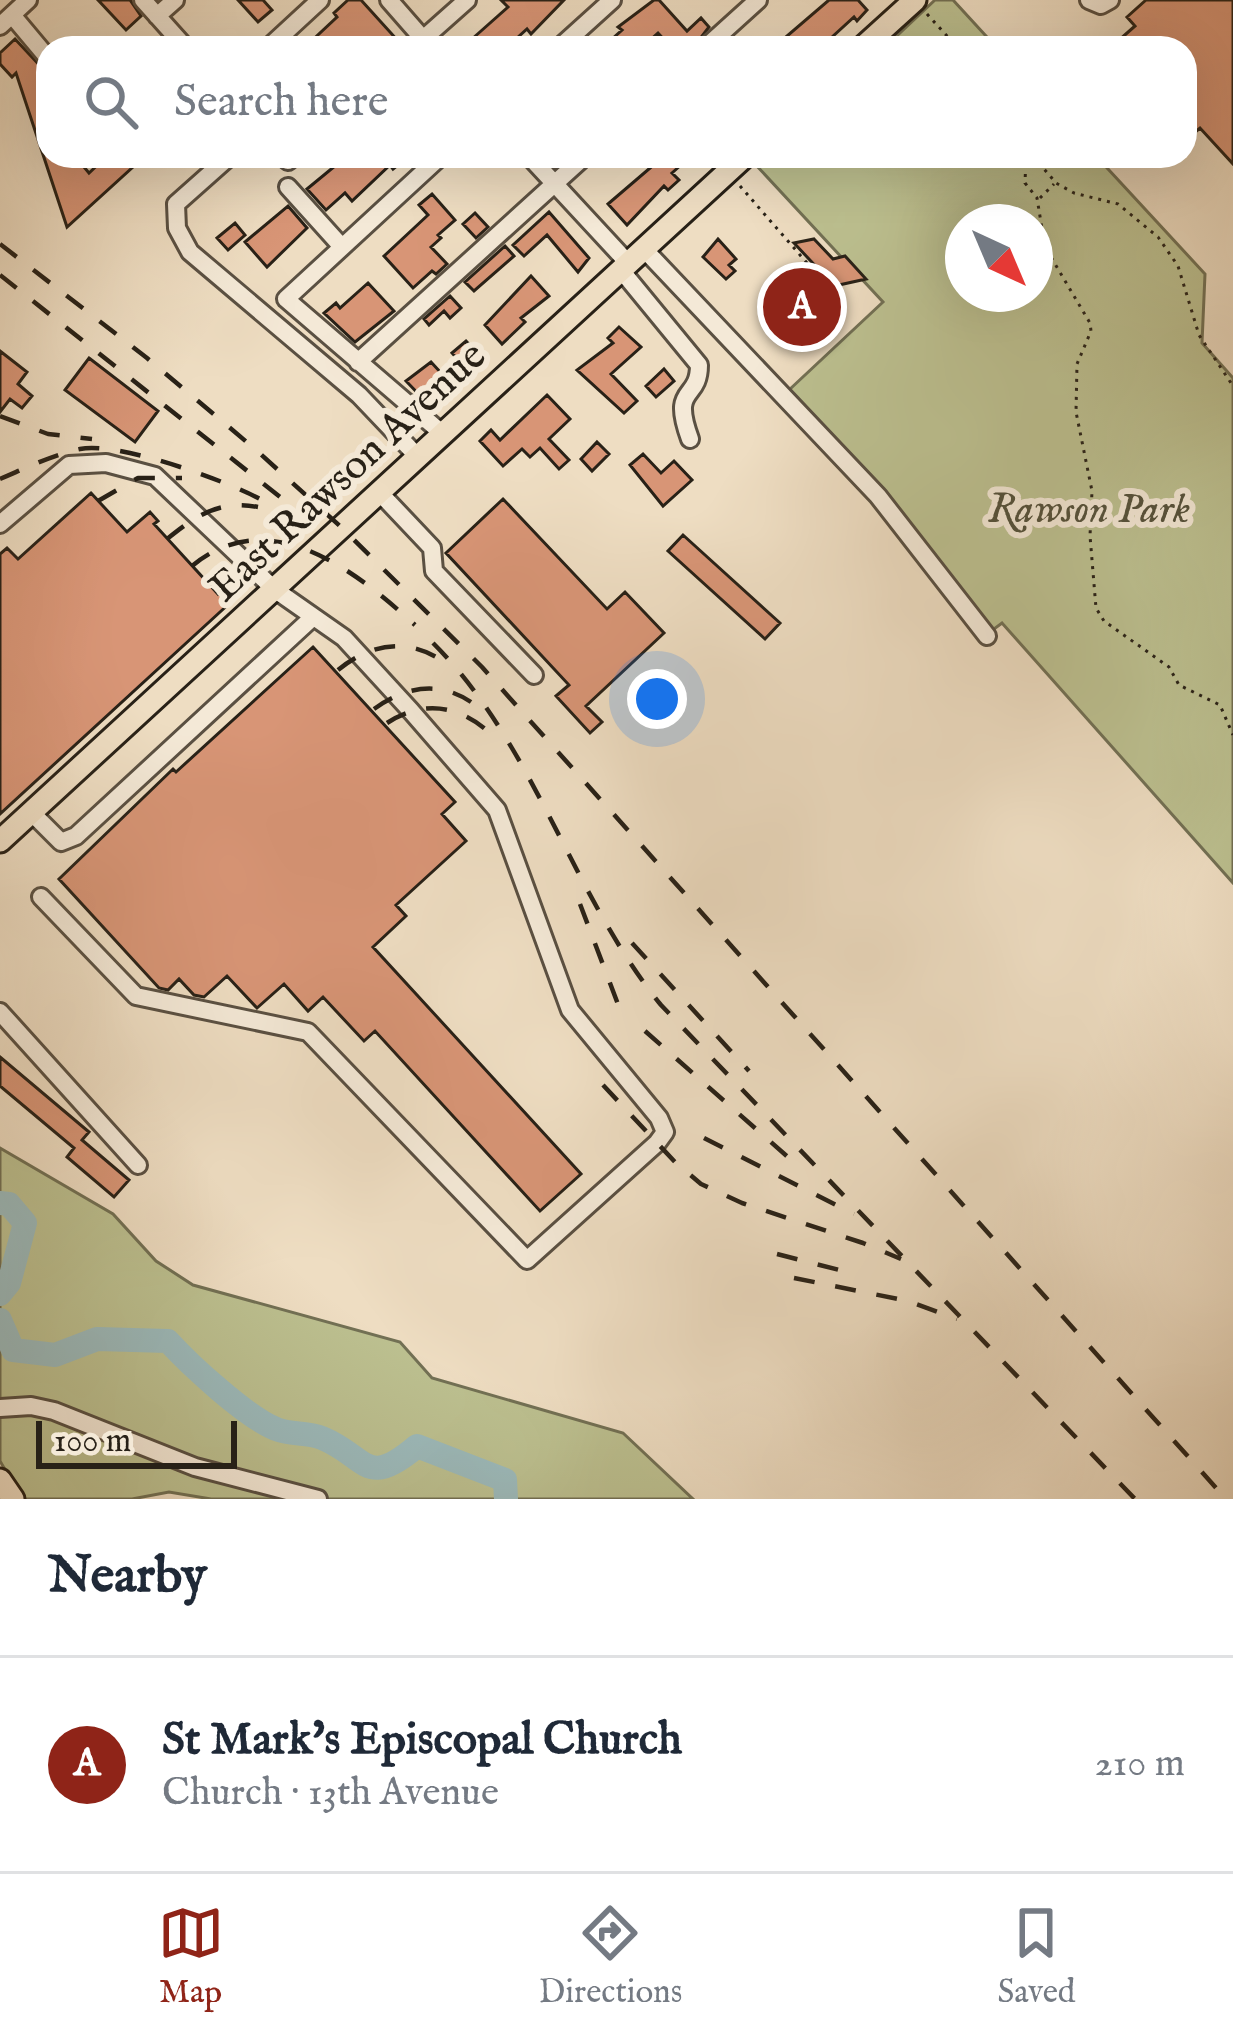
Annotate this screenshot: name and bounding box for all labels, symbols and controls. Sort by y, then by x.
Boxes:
search box [36,36,1197,168]
icon: search [78,69,144,135]
text: Search here [174,74,388,131]
north arrow [945,204,1053,312]
pin: A [763,262,841,352]
street label: East Rawson Avenue [199,331,498,615]
park label: Rawson Park [988,484,1190,537]
your location [627,669,687,729]
scale bar [36,1415,237,1468]
text: 100 m [54,1421,131,1463]
text: Nearby [48,1545,207,1610]
text: St Mark's Episcopal Church [162,1712,682,1769]
text: A [74,1740,100,1789]
text: 210 m [1095,1740,1185,1789]
text: Church · 13th Avenue [162,1769,499,1818]
tab: Map [158,1900,224,2014]
tab: Directions [539,1900,682,2014]
tab: Saved [997,1900,1075,2014]

